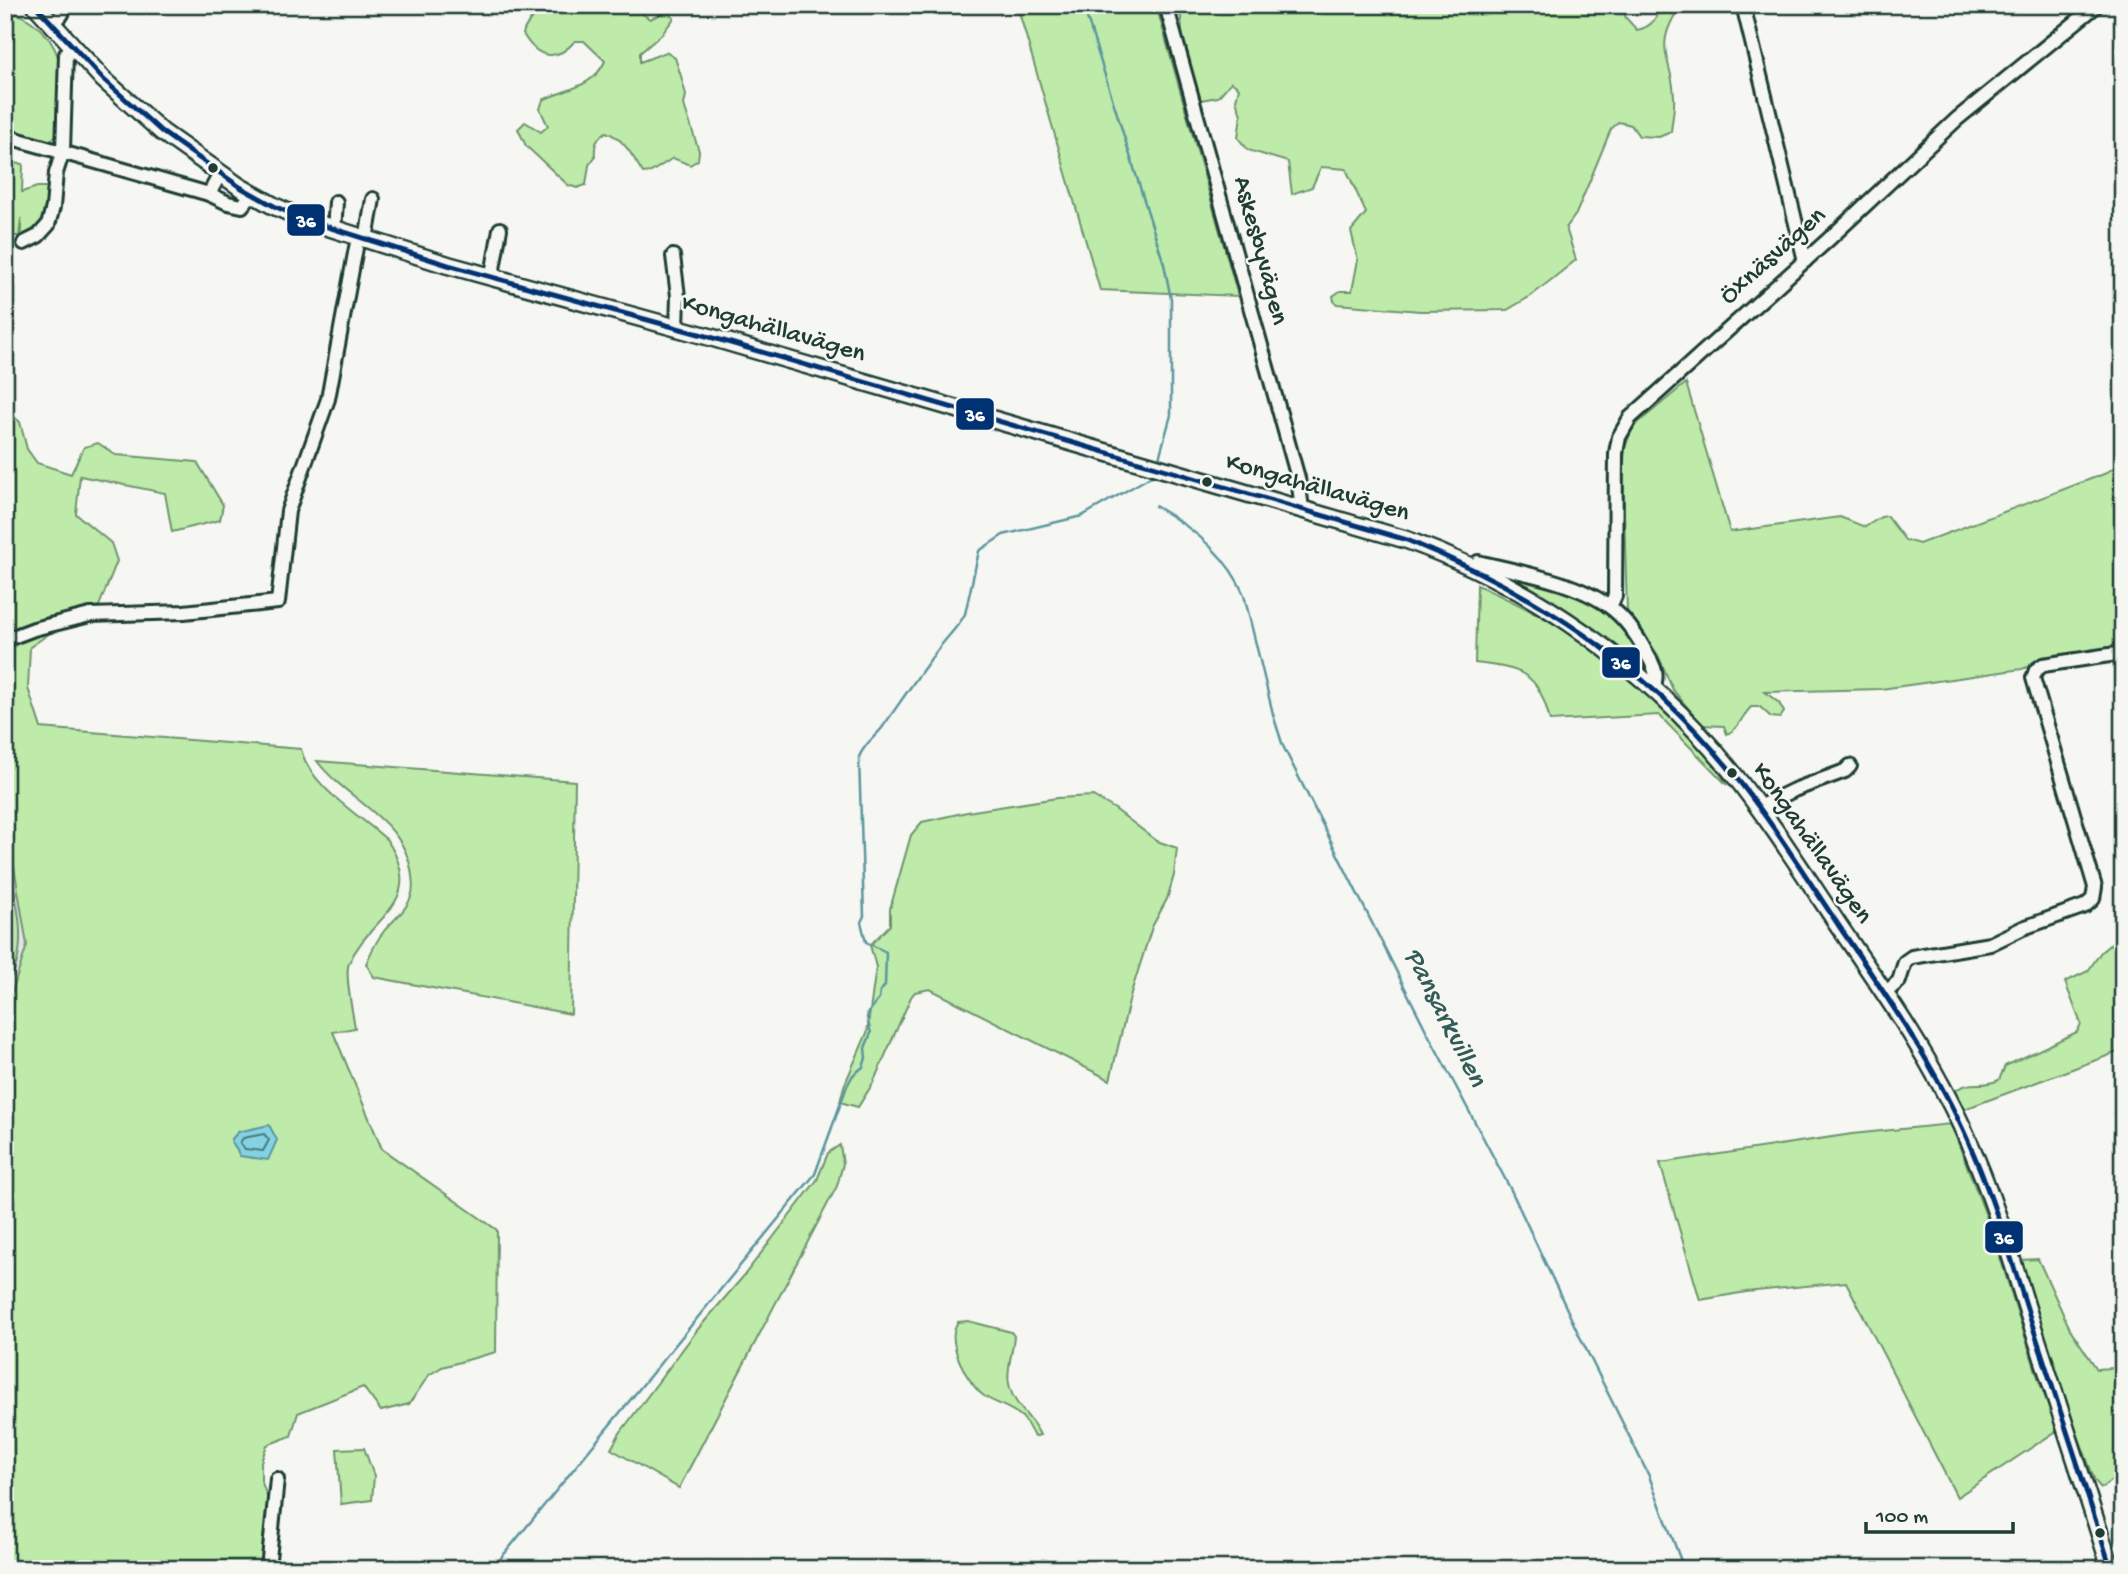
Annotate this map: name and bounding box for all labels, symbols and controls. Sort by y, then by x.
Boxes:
unlabelled marker [206,161,220,175]
street label: Askesbyvägen [1224,173,1294,329]
street label: Öxnäsvägen [1715,201,1834,313]
line badge: 36 [286,203,326,237]
text: 36 [295,212,316,235]
street label: Kongahällavägen [677,289,869,371]
line badge: 36 [955,397,995,431]
text: 36 [964,406,985,429]
street label: Kongahällavägen [1221,448,1413,530]
unlabelled marker [1200,475,1214,489]
line badge: 36 [1601,646,1641,679]
text: 36 [1610,654,1631,677]
street label: Kongahällavägen [1744,757,1879,931]
unlabelled marker [1725,766,1739,780]
water label: Pansarkvillen [1395,943,1493,1093]
line badge: 36 [1984,1220,2024,1254]
text: 36 [1993,1229,2014,1252]
scale bar [1866,1490,2012,1534]
text: 100 m [1875,1506,1928,1531]
unlabelled marker [2093,1526,2107,1540]

